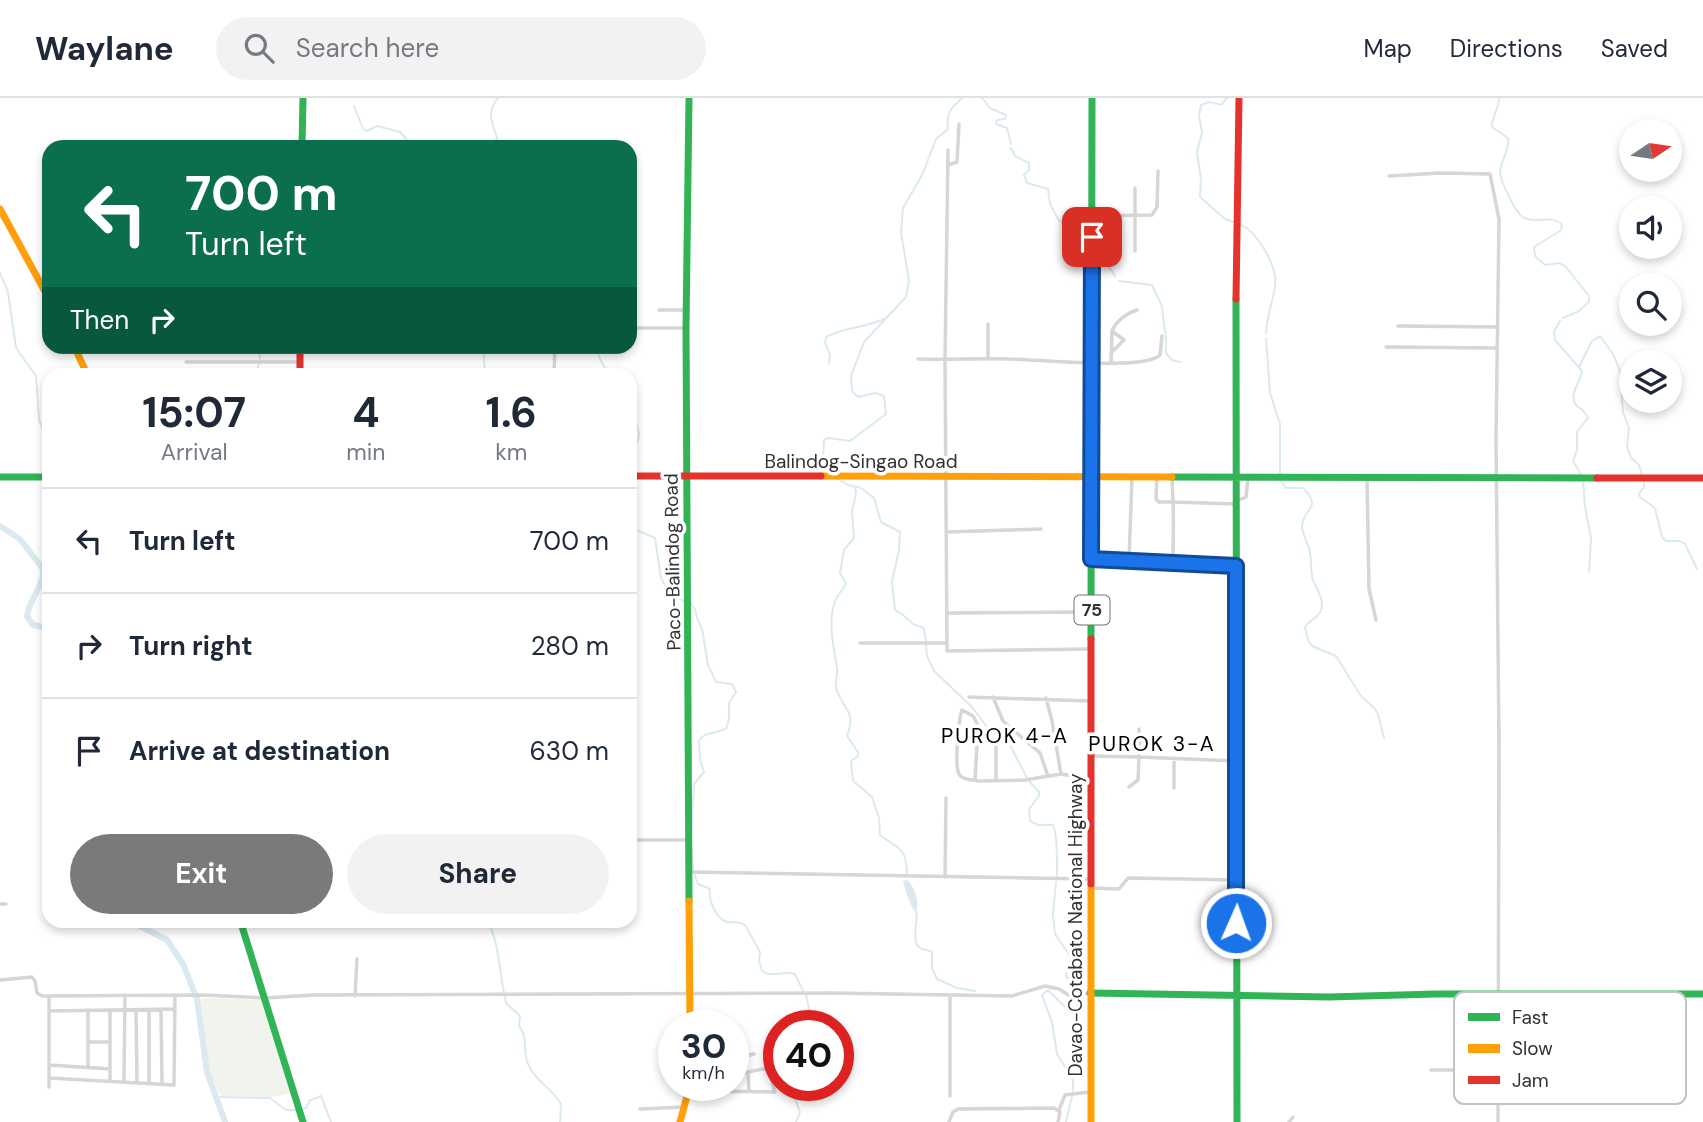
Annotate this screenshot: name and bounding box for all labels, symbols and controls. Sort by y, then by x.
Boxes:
search box [216,17,706,80]
text: Waylane [35,27,174,70]
icon: search [240,29,278,67]
text: Search here [296,31,439,65]
text: Map [1364,33,1412,64]
text: Directions [1450,33,1563,64]
text: Saved [1601,33,1668,64]
north arrow [1619,119,1682,182]
map controls [1619,119,1682,413]
text: 700 m [185,161,338,225]
icon: left [70,168,161,259]
button: sound [1619,196,1682,259]
pin [1062,207,1122,267]
icon: arrive [1073,218,1111,256]
text: Turn left [185,223,307,265]
button: search [1619,273,1682,336]
icon: right [143,301,181,339]
text: Then [70,303,129,337]
button: layers [1619,350,1682,413]
text: 15:07 [142,385,246,440]
text: 4 [352,385,380,440]
text: 1.6 [486,385,537,440]
text: Arrival [161,437,228,467]
text: min [346,437,385,467]
text: km [495,437,527,467]
street label: Balindog-Singao Road [764,449,958,474]
street label: Paco-Balindog Road [658,473,687,651]
icon: left [70,522,108,560]
text: Turn left [129,524,236,558]
text: 700 m [530,524,609,558]
road number: 75 [1074,596,1110,624]
icon: right [70,627,108,665]
text: Turn right [129,629,253,663]
text: 280 m [531,629,609,663]
district label: PUROK 4-A [941,722,1069,750]
district label: PUROK 3-A [1088,730,1216,758]
icon: arrive [70,732,108,770]
text: Arrive at destination [129,734,390,768]
text: 630 m [529,734,609,768]
street label: Davao-Cotabato National Highway [1063,773,1088,1077]
button: Exit [70,834,333,914]
button: Share [347,834,609,914]
position arrow [1199,886,1273,960]
legend [1454,992,1686,1104]
text: Fast [1512,1005,1548,1030]
speed limit sign: 40 [763,1010,854,1101]
text: 30 [681,1023,726,1069]
text: Slow [1512,1036,1553,1061]
text: km/h [682,1061,725,1085]
text: Jam [1512,1068,1549,1093]

